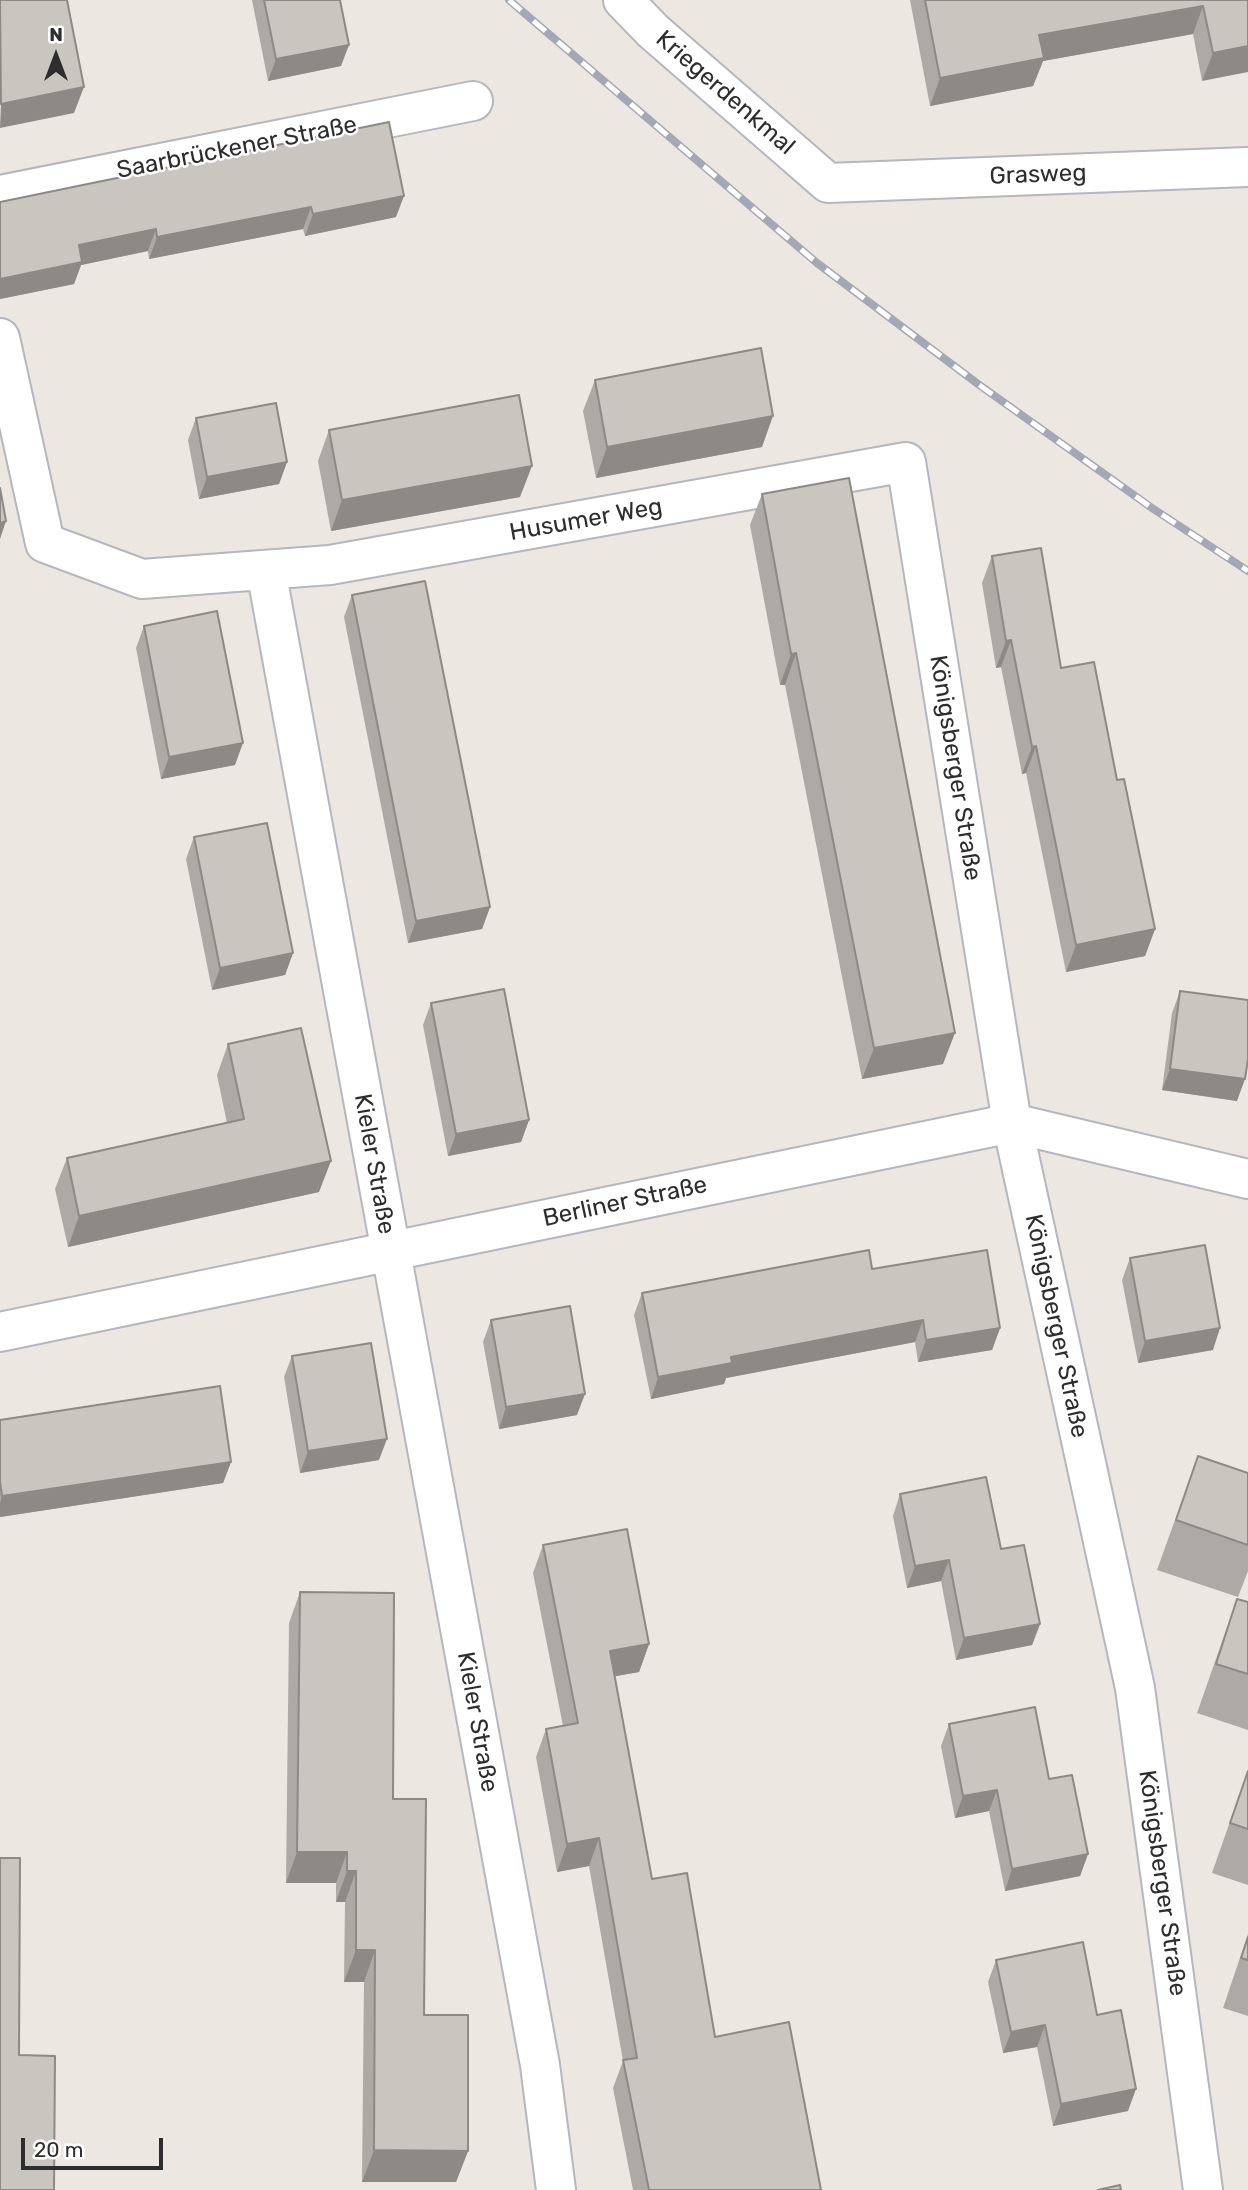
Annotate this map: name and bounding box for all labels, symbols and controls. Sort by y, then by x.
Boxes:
north arrow [21,21,91,91]
text: N [49,23,63,46]
street label: Kriegerdenkmal [650,25,800,161]
street label: Saarbrückener Straße [115,111,359,185]
street label: Grasweg [989,159,1087,191]
street label: Husumer Weg [507,492,665,548]
street label: Königsberger Straße [923,653,987,883]
street label: Kieler Straße [347,1092,401,1236]
street label: Berliner Straße [540,1171,710,1233]
street label: Königsberger Straße [1018,1212,1094,1440]
street label: Kieler Straße [450,1650,504,1794]
street label: Königsberger Straße [1132,1768,1192,1998]
scale bar [24,2124,166,2168]
text: 20 m [34,2137,83,2162]

